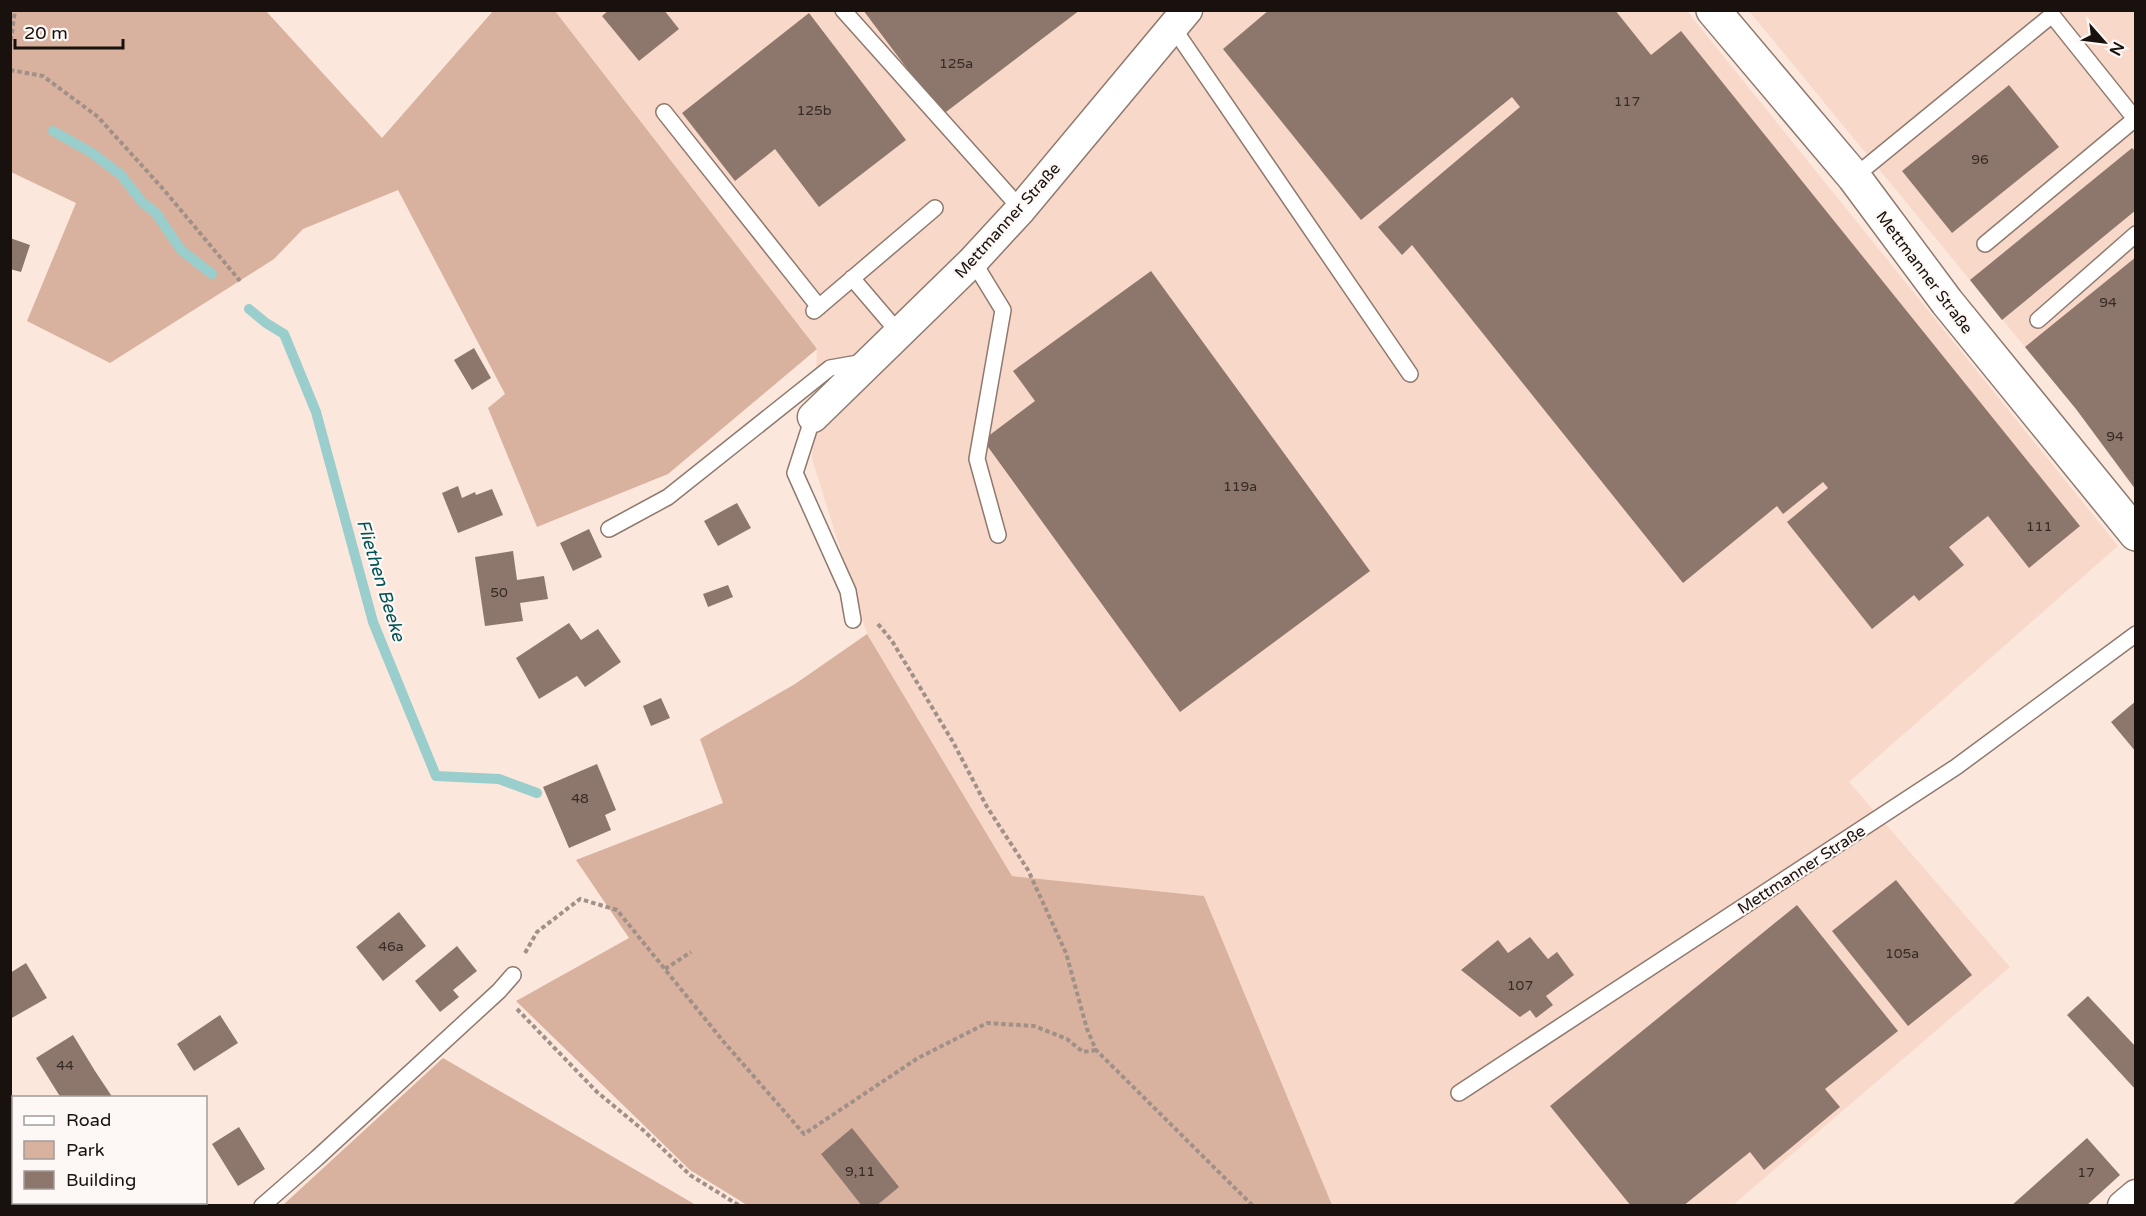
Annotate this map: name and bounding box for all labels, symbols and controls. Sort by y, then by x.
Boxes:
scale bar [15,12,123,50]
north arrow [2074,12,2134,72]
text: 20 m [24,22,68,44]
text: N [2105,38,2128,59]
house number: 125a [939,55,973,72]
house number: 117 [1614,93,1640,110]
house number: 125b [796,102,832,119]
house number: 96 [1971,151,1989,168]
street label: Mettmanner Straße [951,159,1065,283]
street label: Mettmanner Straße [1872,207,1977,338]
house number: 94 [2099,294,2117,311]
house number: 94 [2106,428,2124,445]
house number: 119a [1223,478,1257,495]
water label: Fliethen Beeke [352,516,410,644]
house number: 111 [2026,518,2052,535]
house number: 50 [490,584,508,601]
house number: 48 [571,790,589,807]
street label: Mettmanner Straße [1734,821,1869,919]
house number: 46a [378,938,404,955]
house number: 105a [1885,945,1919,962]
house number: 107 [1507,977,1533,994]
house number: 44 [56,1057,74,1074]
legend [12,1096,207,1204]
text: Road [66,1109,111,1131]
text: Park [66,1139,105,1161]
house number: 9,11 [845,1163,875,1180]
house number: 17 [2077,1164,2095,1181]
text: Building [66,1169,136,1191]

